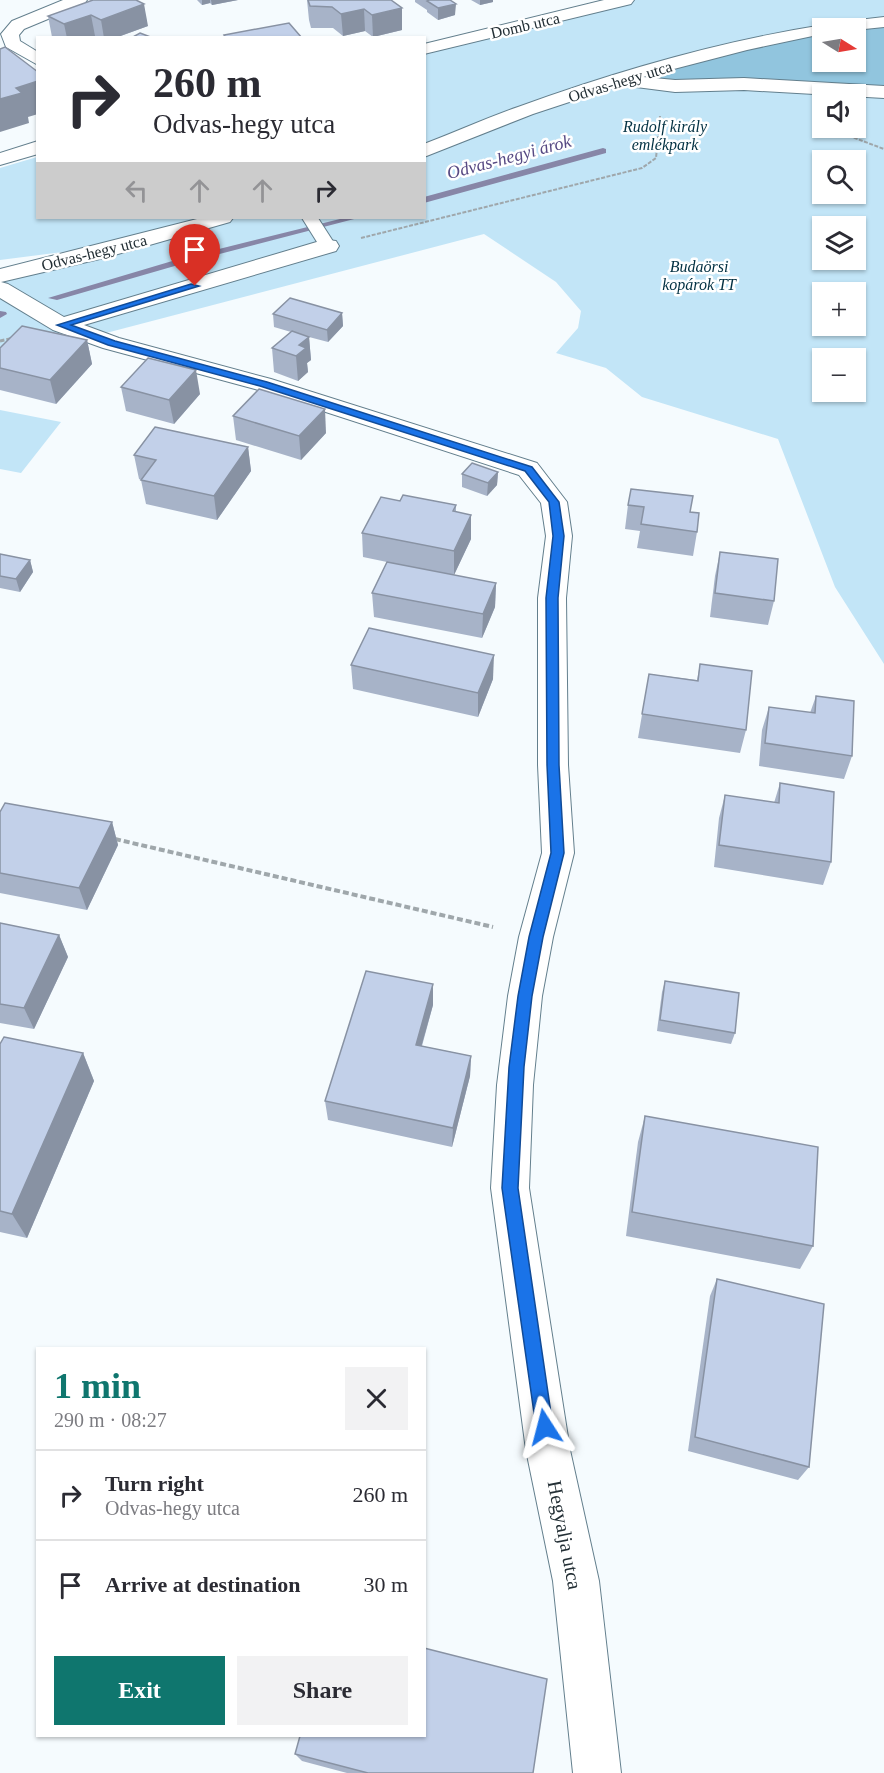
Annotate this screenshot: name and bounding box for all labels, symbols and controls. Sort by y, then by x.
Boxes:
street label: Domb utca [489,9,561,42]
north arrow [812,18,866,72]
map controls [812,18,866,402]
street label: Odvas-hegy utca [566,58,675,106]
icon: right [54,60,132,138]
text: 260 m [153,60,262,106]
button: sound [812,84,866,138]
text: Odvas-hegy utca [153,109,335,139]
park label: Rudolf király emlékpark [622,118,708,154]
water label: Odvas-hegyi árok [445,131,574,183]
button: search [812,150,866,204]
icon: left [120,174,153,207]
icon: ahead [183,174,216,207]
icon: ahead [246,174,279,207]
icon: right [309,174,342,207]
button: layers [812,216,866,270]
pin [169,224,220,286]
street label: Odvas-hegy utca [40,231,149,275]
icon: arrive [178,233,211,266]
park label: Budaörsi kopárok TT [662,258,737,294]
button: + [812,282,866,336]
button: − [812,348,866,402]
text: 1 min [54,1366,141,1406]
button: close [345,1367,408,1430]
position arrow [513,1395,577,1459]
text: 290 m · 08:27 [54,1409,167,1431]
text: Turn right [105,1471,204,1496]
icon: right [54,1479,87,1512]
street label: Hegyalja utca [543,1479,586,1592]
text: 260 m [352,1482,408,1507]
text: Odvas-hegy utca [105,1497,240,1519]
icon: arrive [54,1569,87,1602]
text: Arrive at destination [105,1572,301,1597]
text: 30 m [363,1572,408,1597]
button: Exit [54,1656,225,1725]
button: Share [237,1656,408,1725]

